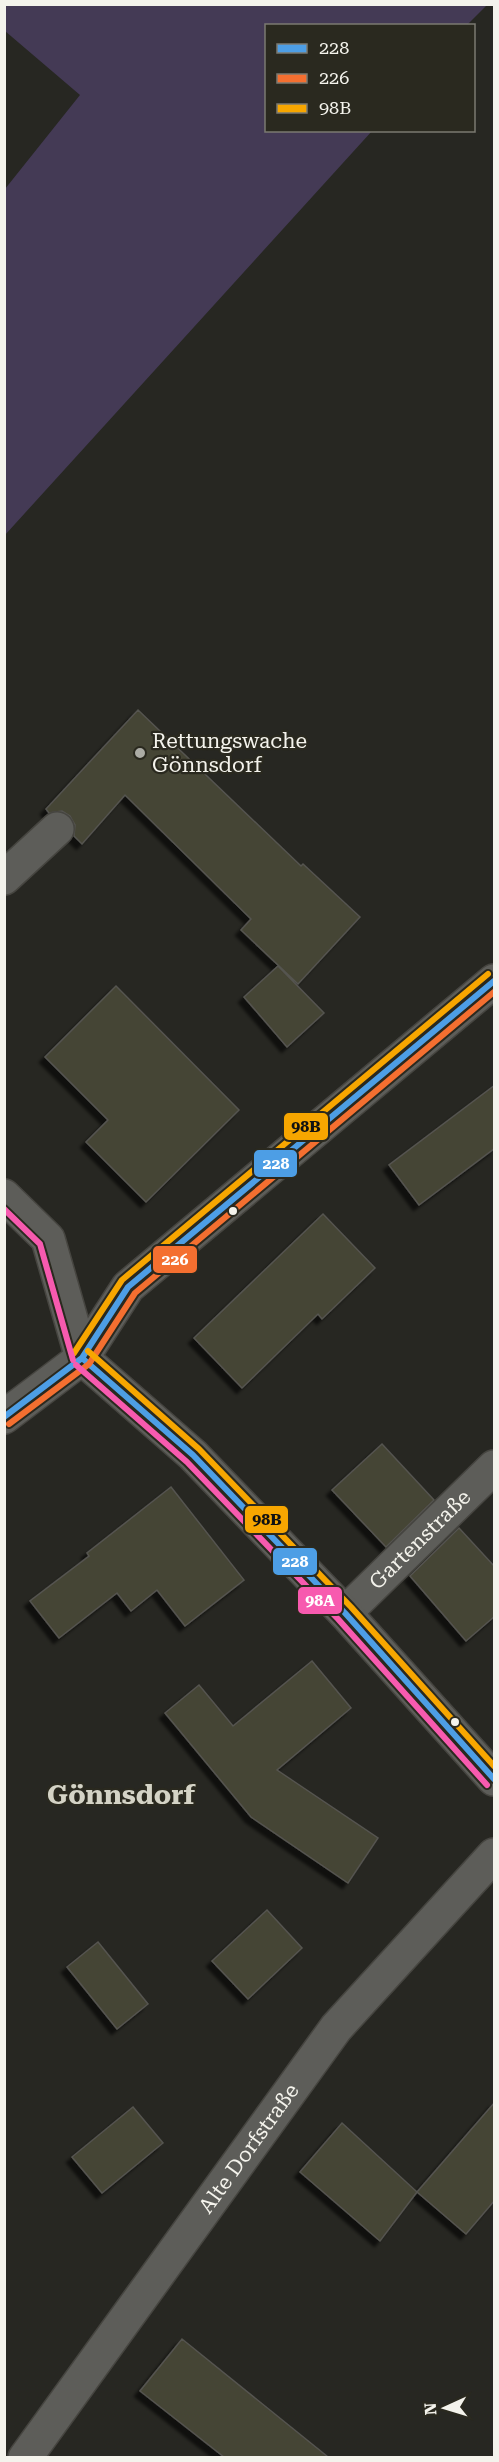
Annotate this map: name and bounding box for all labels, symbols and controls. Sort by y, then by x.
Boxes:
legend [265,24,475,132]
text: 228 [319,37,349,58]
text: 226 [319,67,349,88]
text: 98B [319,97,351,118]
place label: Rettungswache Gönnsdorf [152,729,307,777]
marker: Rettungswache Gönnsdorf [133,746,147,760]
line badge: 98B [283,1112,329,1141]
text: 98B [291,1117,321,1136]
line badge: 228 [253,1149,298,1178]
text: 228 [263,1154,289,1173]
unlabelled marker [227,1205,239,1217]
line badge: 226 [152,1245,198,1274]
text: 226 [162,1250,188,1269]
street label: Gartenstraße [364,1485,476,1594]
line badge: 98B [244,1505,289,1534]
text: 98B [252,1510,282,1529]
line badge: 228 [272,1547,318,1576]
text: 228 [282,1552,308,1571]
line badge: 98A [297,1586,343,1615]
text: 98A [305,1591,335,1610]
unlabelled marker [449,1716,461,1728]
district label: Gönnsdorf [47,1779,197,1811]
street label: Alte Dorfstraße [194,2079,304,2218]
north arrow [415,2378,475,2438]
text: N [421,2402,440,2416]

